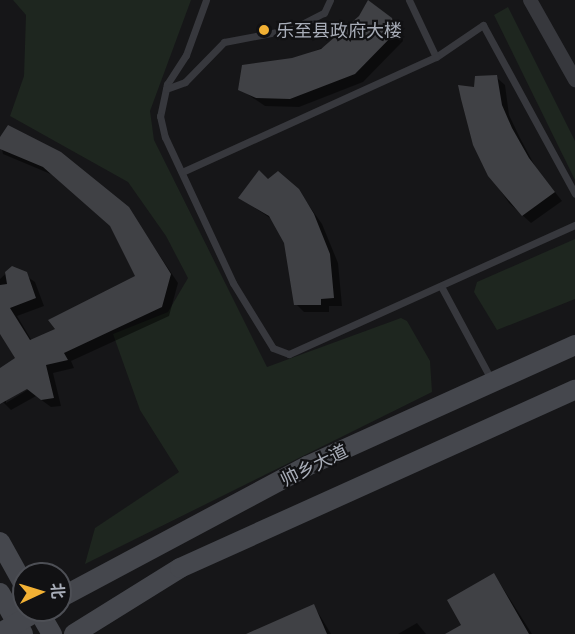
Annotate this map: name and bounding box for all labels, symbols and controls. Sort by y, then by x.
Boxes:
place label: 乐至县政府大楼 [276,19,402,41]
marker: 乐至县政府大楼 [257,23,271,37]
street label: 帅乡大道 [277,440,351,490]
north arrow [12,562,72,622]
text: 北 [46,582,69,600]

